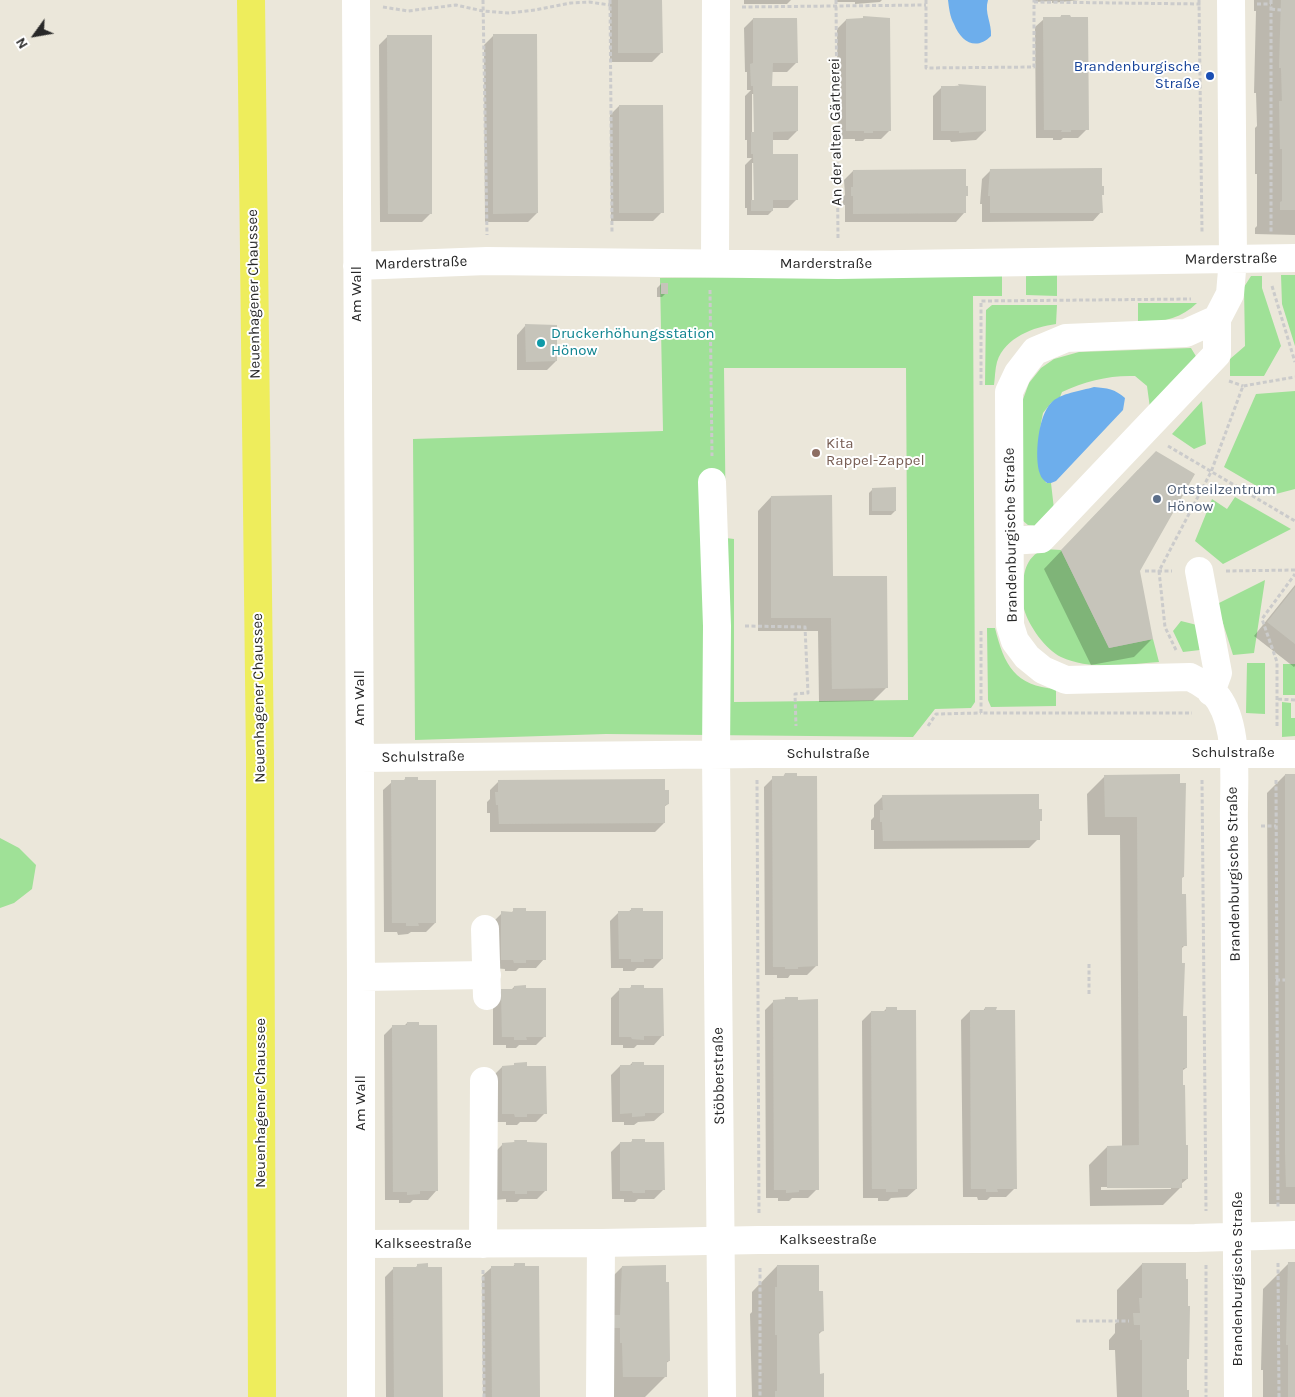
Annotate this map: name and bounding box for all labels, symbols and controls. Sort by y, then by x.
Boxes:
north arrow [10,10,60,60]
text: N [12,34,32,52]
street label: An der alten Gärtnerei [826,58,846,206]
place label: Brandenburgische Straße [1074,58,1200,93]
marker: Brandenburgische Straße [1204,70,1216,82]
street label: Neuenhagener Chaussee [244,209,264,379]
street label: Marderstraße [1185,249,1277,269]
street label: Marderstraße [374,252,468,274]
street label: Marderstraße [780,255,872,273]
street label: Am Wall [348,266,366,322]
place label: Druckerhöhungsstation Hönow [551,325,715,360]
marker: Druckerhöhungsstation Hönow [535,337,547,349]
place label: Kita Rappel-Zappel [826,435,925,470]
marker: Kita Rappel-Zappel [810,447,822,459]
street label: Brandenburgische Straße [1000,447,1022,623]
place label: Ortsteilzentrum Hönow [1167,481,1276,516]
marker: Ortsteilzentrum Hönow [1151,493,1163,505]
street label: Neuenhagener Chaussee [249,613,269,783]
street label: Am Wall [351,670,369,726]
street label: Schulstraße [1191,744,1275,762]
street label: Schulstraße [786,745,870,763]
street label: Schulstraße [381,747,465,767]
street label: Brandenburgische Straße [1223,786,1245,962]
street label: Neuenhagener Chaussee [252,1018,270,1188]
street label: Stöbberstraße [709,1027,729,1125]
street label: Am Wall [352,1075,370,1131]
street label: Brandenburgische Straße [1229,1191,1247,1367]
street label: Kalkseestraße [779,1231,877,1249]
street label: Kalkseestraße [374,1235,472,1253]

